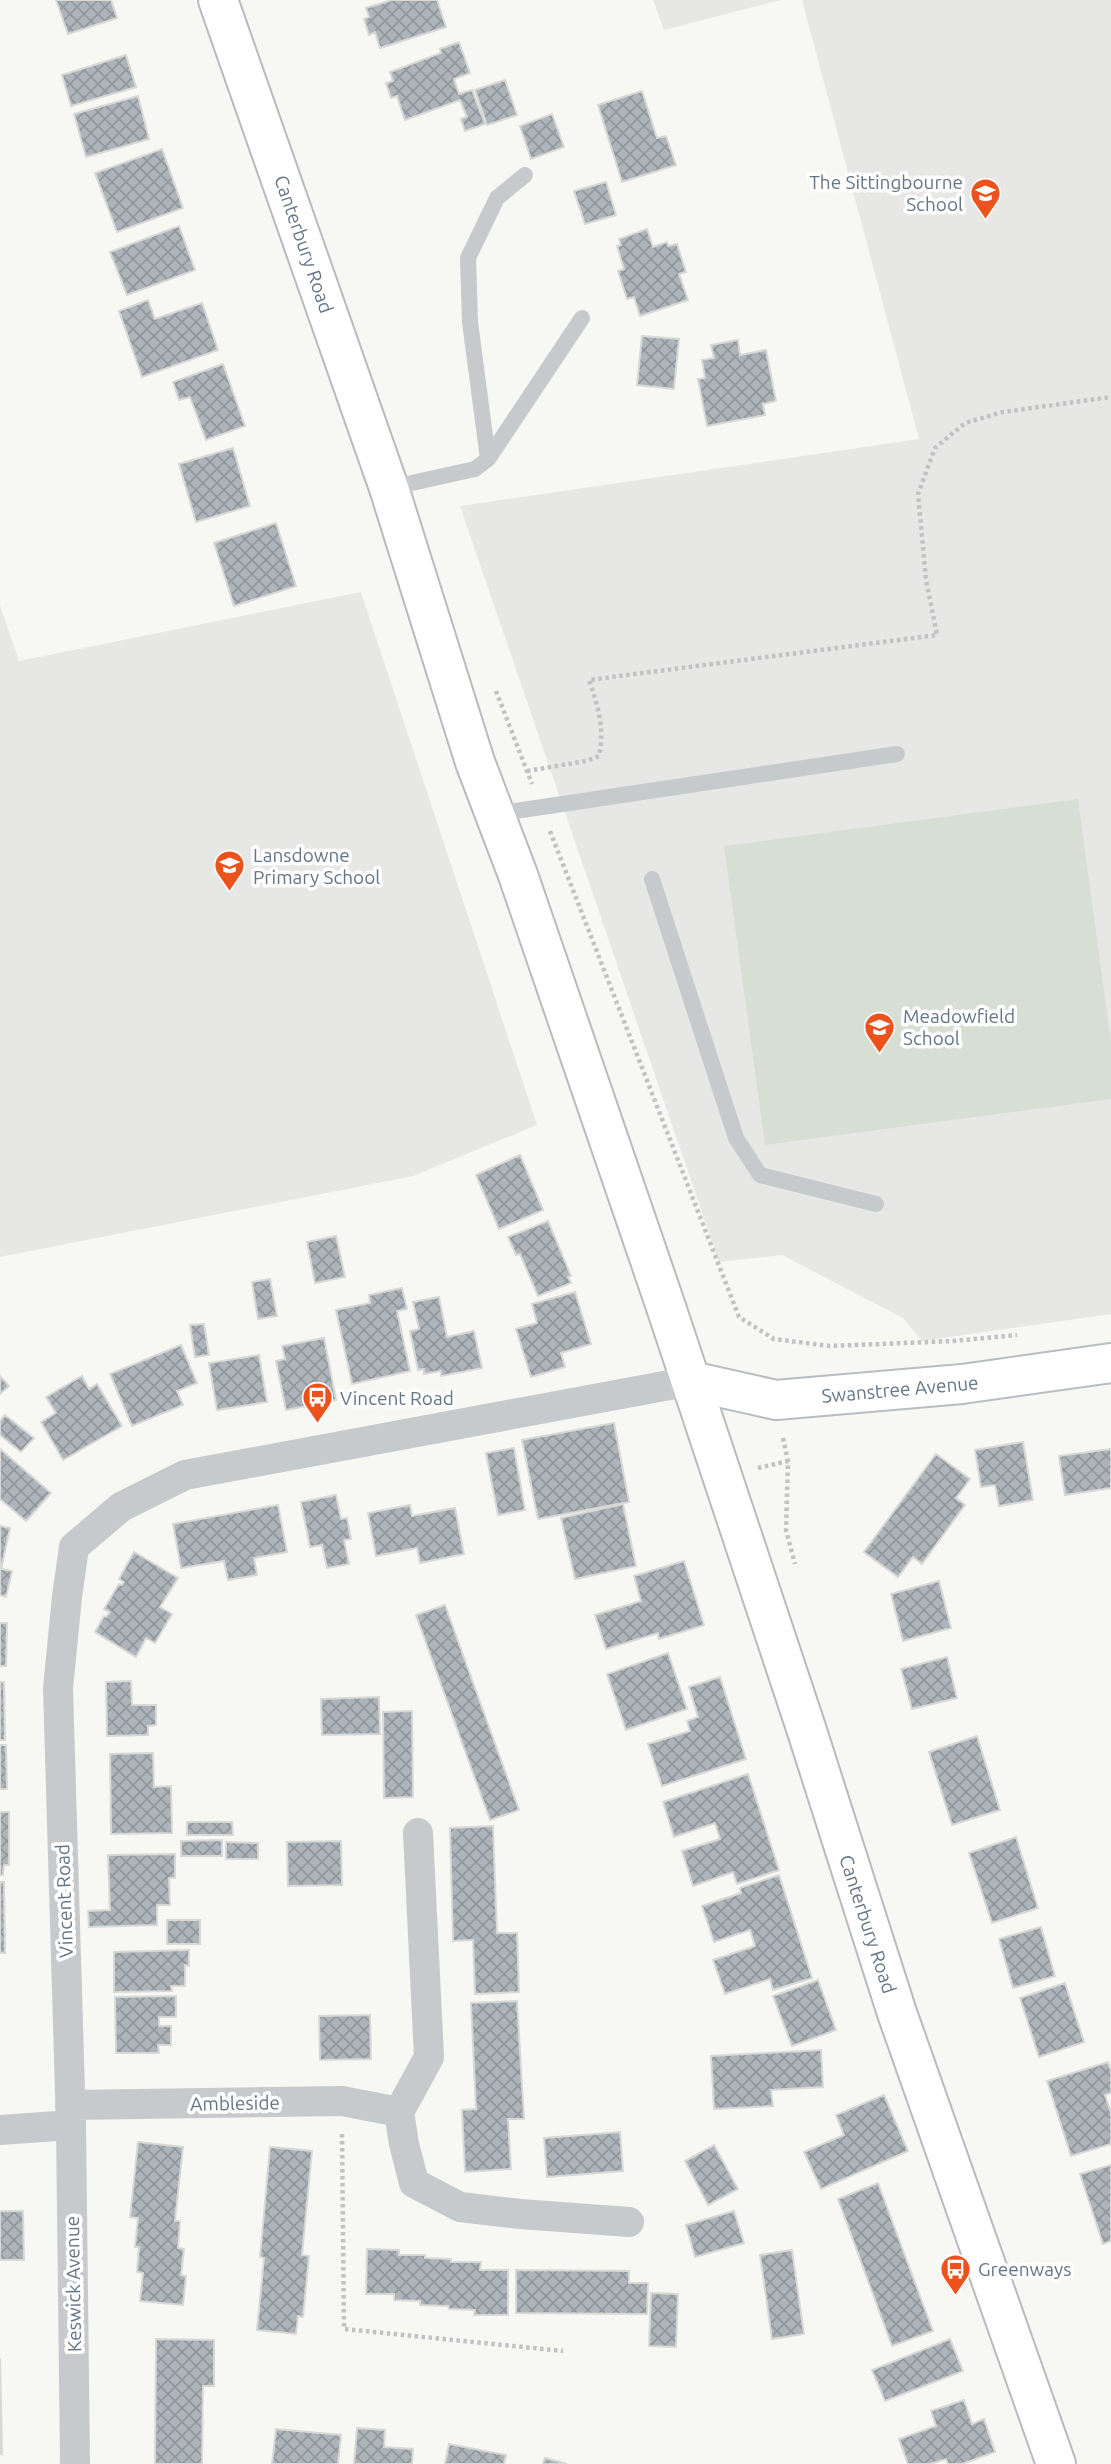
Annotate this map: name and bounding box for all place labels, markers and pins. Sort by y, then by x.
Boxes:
place label: The Sittingbourne School [809,171,963,215]
school or university icon: The Sittingbourne School [969,176,1003,220]
place label: Lansdowne Primary School [253,844,380,888]
school or university icon: Lansdowne Primary School [213,849,247,893]
place label: Meadowfield School [903,1005,1015,1049]
school or university icon: Meadowfield School [863,1010,897,1054]
bus stop icon: Vincent Road [300,1381,334,1425]
place label: Vincent Road [340,1387,454,1409]
bus stop icon: Greenways [938,2252,972,2296]
place label: Greenways [978,2258,1071,2280]

